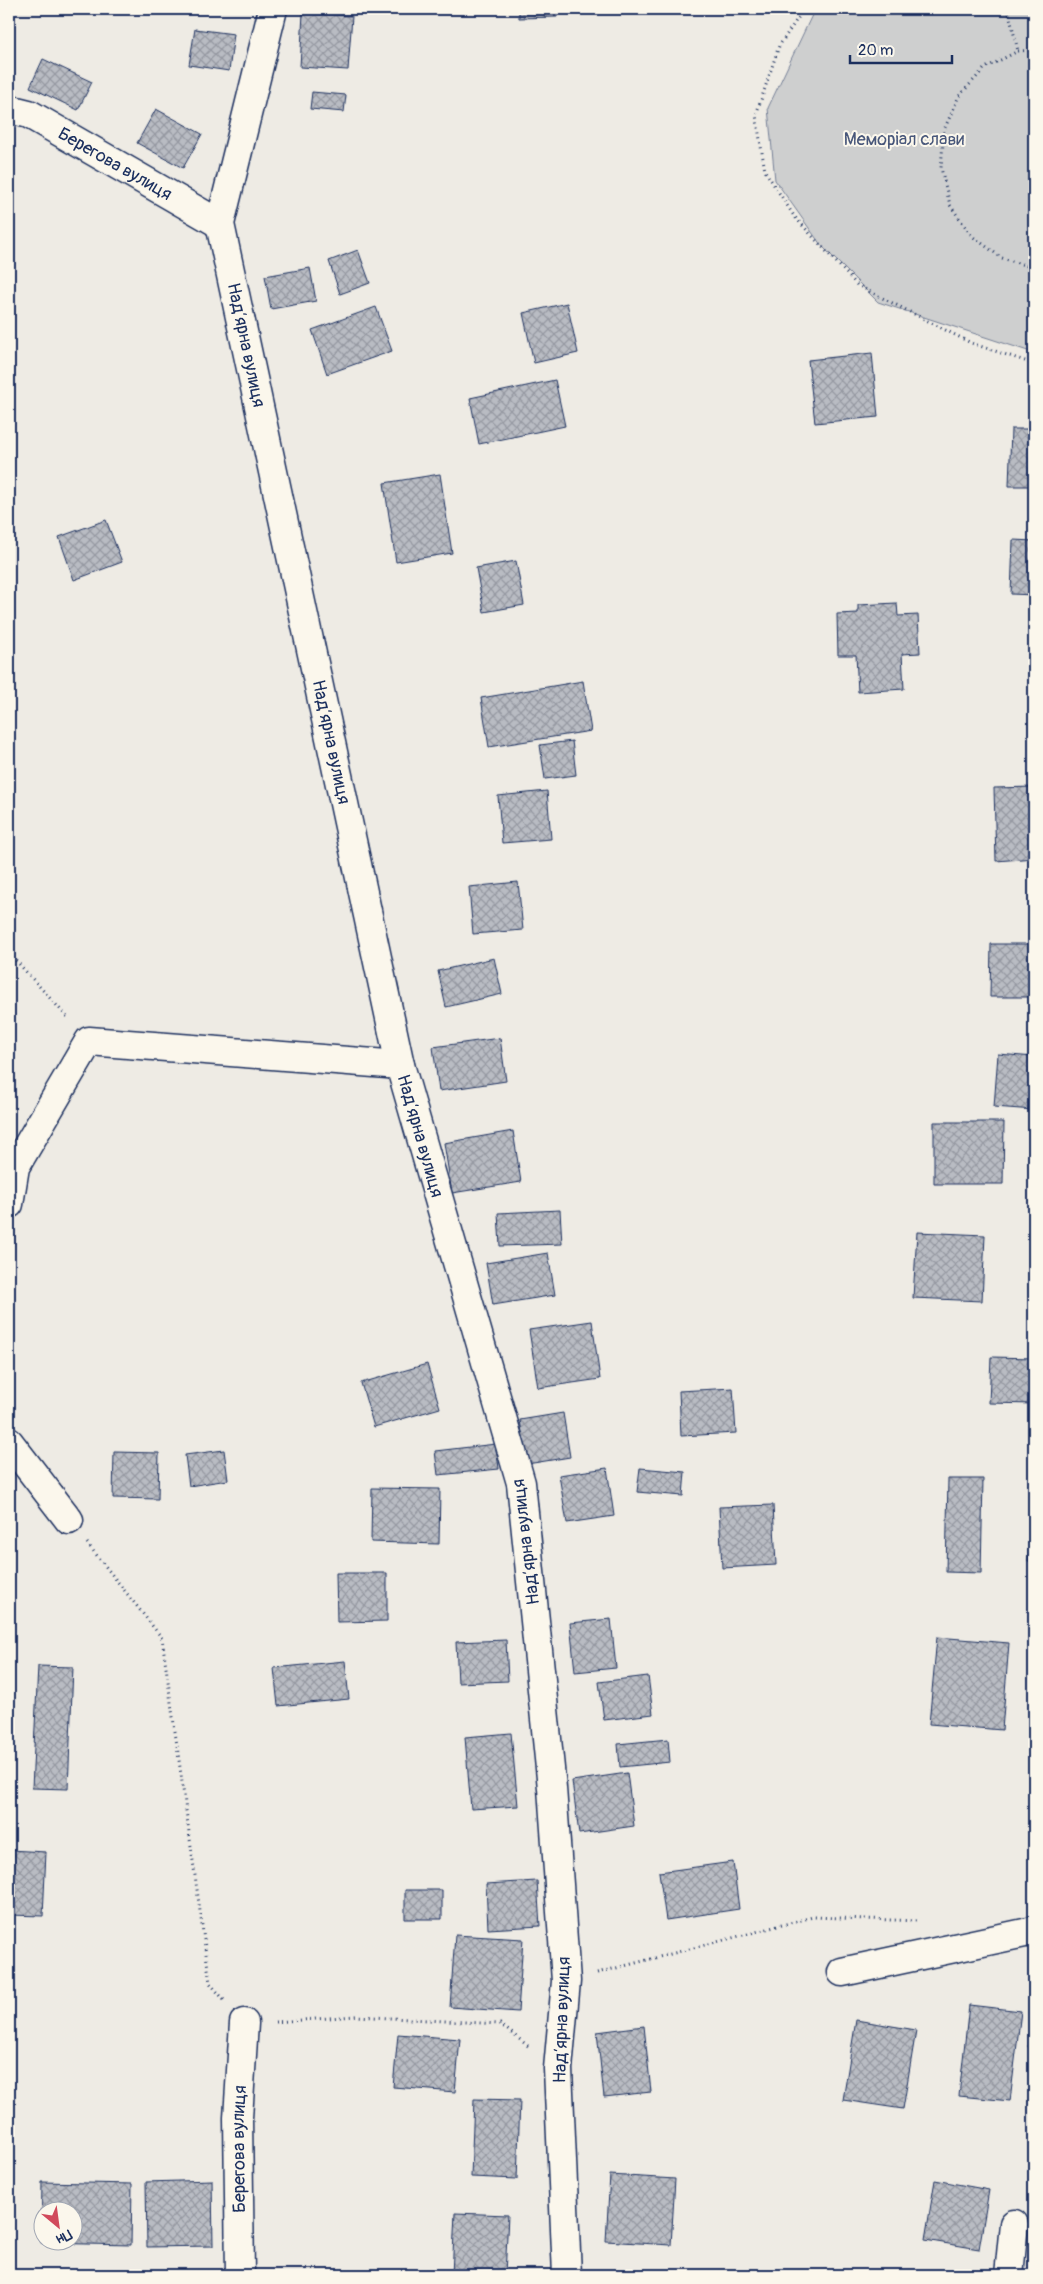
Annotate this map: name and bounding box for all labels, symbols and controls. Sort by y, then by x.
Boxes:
scale bar [850,32,953,64]
text: 20 m [858,41,893,60]
street label: Берегова вулиця [54,122,176,205]
park label: Меморіал слави [844,128,964,151]
street label: Надʼярна вулиця [222,281,270,409]
street label: Надʼярна вулиця [307,678,355,806]
street label: Надʼярна вулиця [391,1072,449,1200]
street label: Надʼярна вулиця [507,1478,545,1606]
street label: Надʼярна вулиця [548,1956,576,2084]
street label: Берегова вулиця [226,2084,252,2213]
north arrow [32,2202,82,2252]
text: Пн [53,2226,75,2248]

